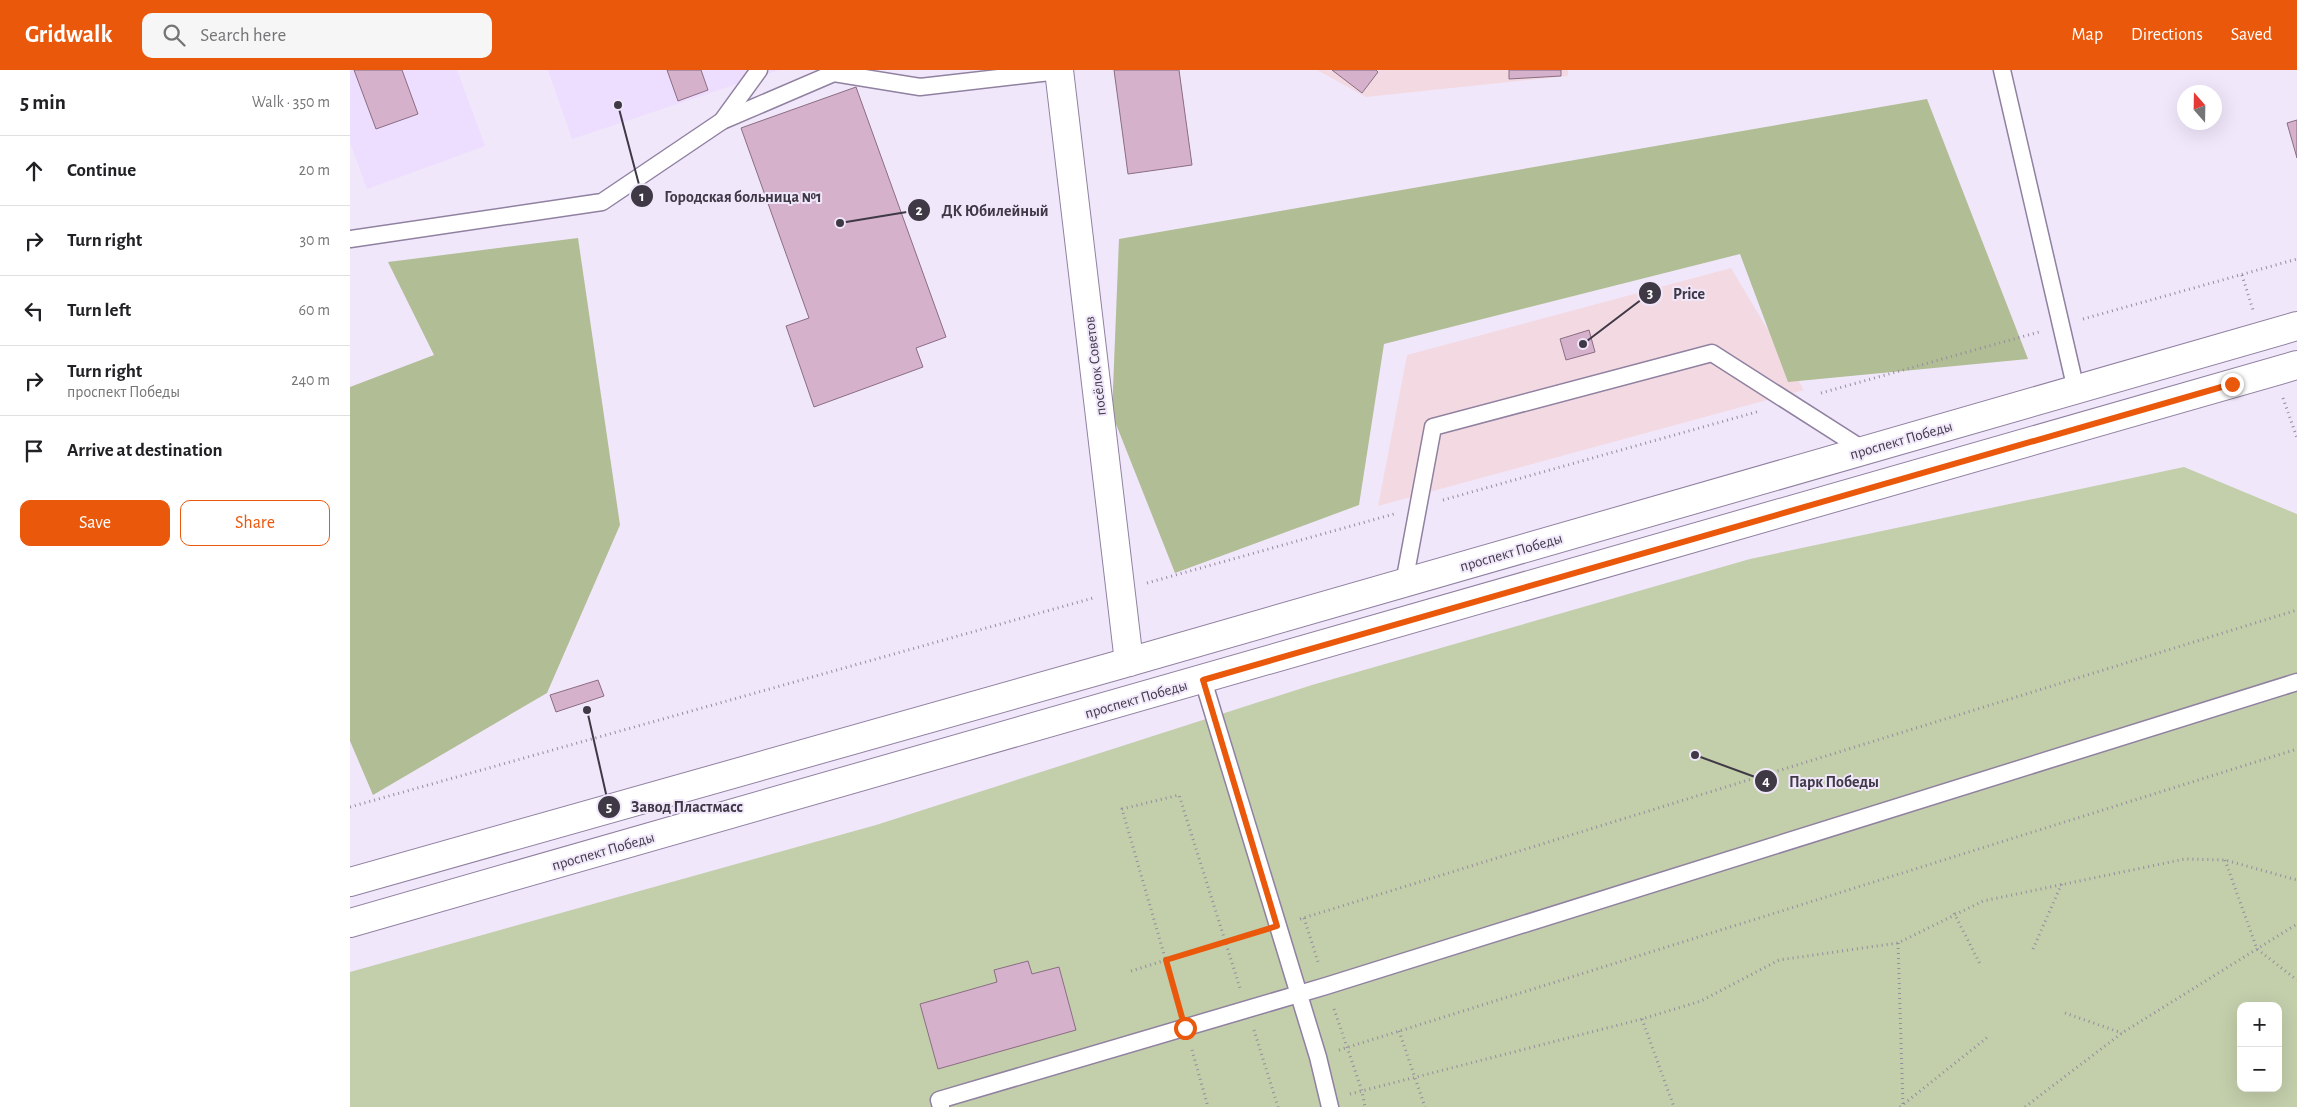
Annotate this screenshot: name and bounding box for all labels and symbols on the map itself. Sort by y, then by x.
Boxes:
north arrow [2177,85,2222,130]
callout: Городская больница №1 [630,181,832,212]
text: 1 [639,189,645,204]
text: Городская больница №1 [664,189,822,205]
callout: ДК Юбилейный [906,195,1058,226]
text: 2 [915,203,923,218]
text: ДК Юбилейный [941,203,1049,219]
callout: Price [1638,278,1715,309]
text: 3 [1647,286,1653,301]
text: Price [1673,286,1706,302]
street label: посёлок Советов [1082,315,1109,416]
route end [2221,373,2244,396]
street label: проспект Победы [1848,419,1954,462]
street label: проспект Победы [1458,531,1564,574]
street label: проспект Победы [1083,678,1189,721]
callout: Парк Победы [1753,766,1889,797]
text: 4 [1762,774,1770,789]
text: Парк Победы [1789,774,1879,790]
callout: Завод Пластмасс [596,791,753,822]
text: Завод Пластмасс [631,799,743,815]
text: 5 [606,800,612,815]
street label: проспект Победы [550,830,656,873]
route start [1174,1017,1197,1040]

